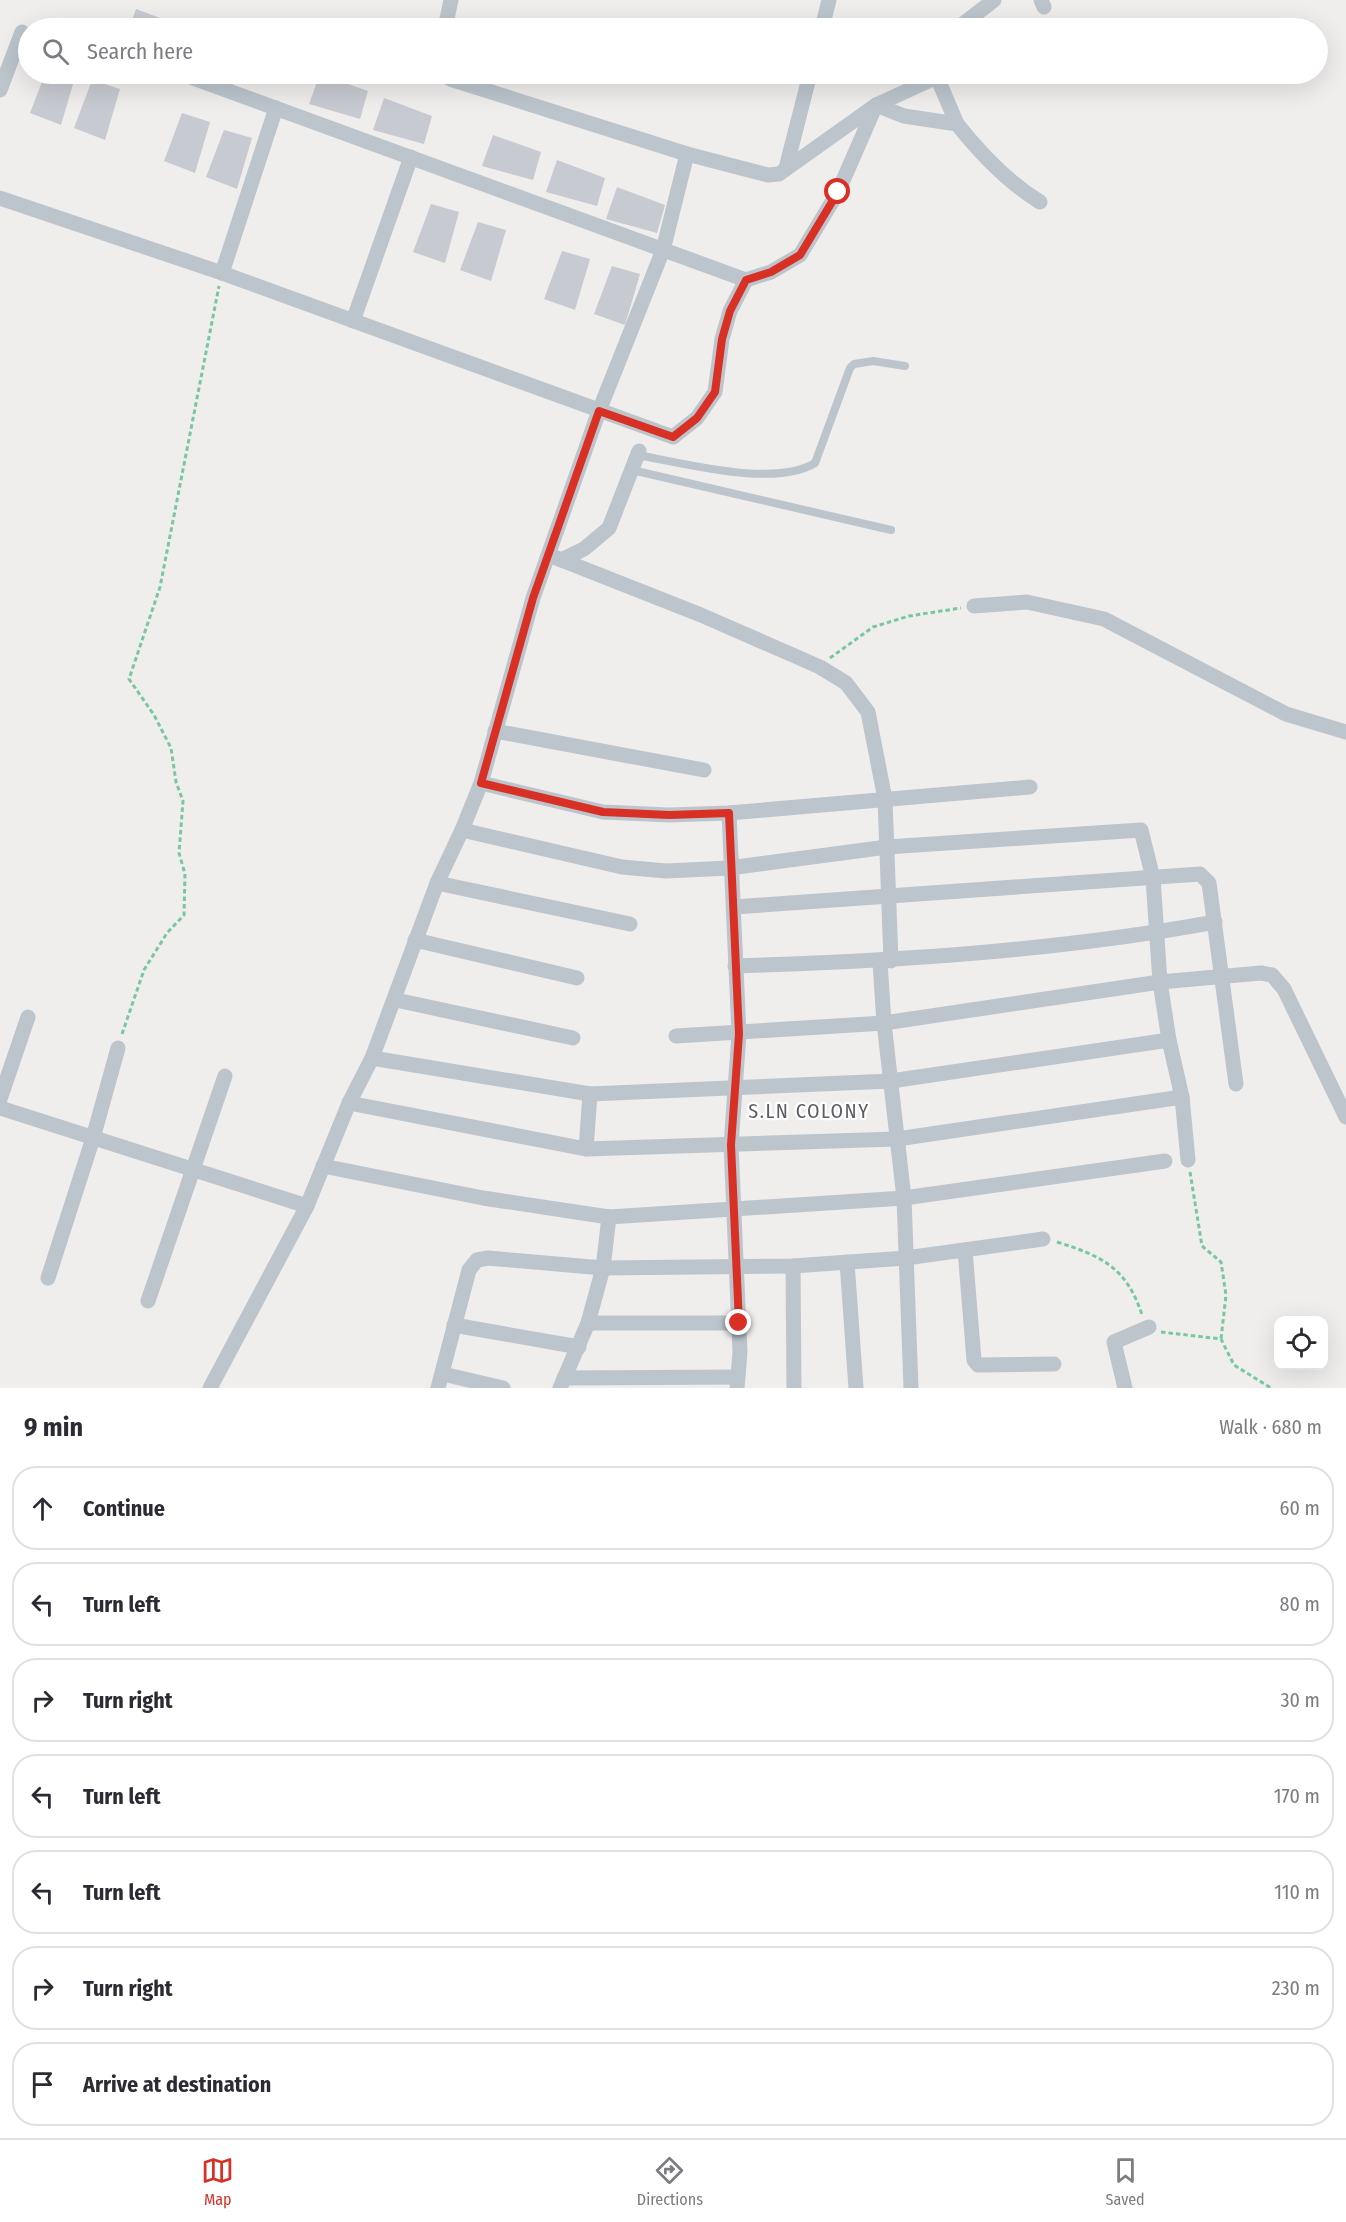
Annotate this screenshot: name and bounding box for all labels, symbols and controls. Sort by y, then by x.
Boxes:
search box [18,18,1328,84]
icon: search [39,35,72,68]
text: Search here [87,38,193,65]
route start [824,178,850,204]
district label: S.LN COLONY [748,1099,870,1123]
route end [725,1309,751,1335]
map controls [1274,1316,1328,1370]
button: locate [1274,1316,1328,1370]
text: 9 min [24,1412,83,1443]
text: Walk · 680 m [1219,1415,1322,1439]
icon: ahead [26,1492,59,1525]
text: Continue [83,1495,165,1522]
text: 60 m [1280,1496,1320,1520]
icon: left [26,1588,59,1621]
text: Turn left [83,1591,161,1618]
text: 80 m [1280,1592,1320,1616]
icon: right [26,1684,59,1717]
text: Turn right [83,1687,172,1714]
text: 30 m [1280,1688,1320,1712]
icon: left [26,1780,59,1813]
text: Turn left [83,1783,161,1810]
text: 170 m [1274,1784,1320,1808]
icon: left [26,1876,59,1909]
text: Turn left [83,1879,161,1906]
text: 110 m [1274,1880,1320,1904]
icon: right [26,1972,59,2005]
text: Turn right [83,1975,172,2002]
text: 230 m [1272,1976,1320,2000]
icon: arrive [26,2068,59,2101]
text: Arrive at destination [83,2071,271,2098]
tab: Map [201,2154,234,2209]
tab: Directions [637,2154,703,2209]
tab: Saved [1106,2154,1145,2209]

